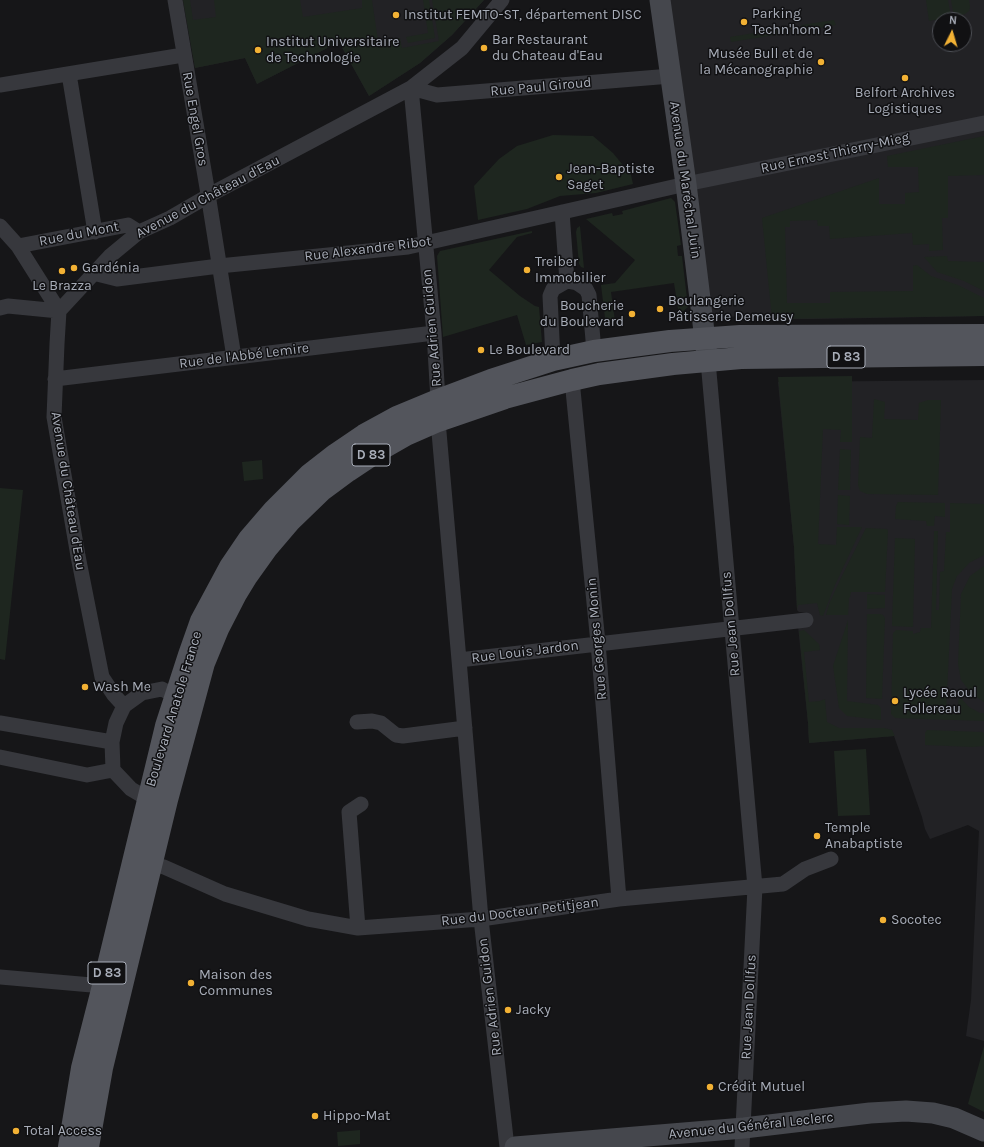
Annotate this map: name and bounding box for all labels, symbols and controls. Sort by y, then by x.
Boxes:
place label: Parking Techn'hom 2 [752,6,832,38]
place label: Institut FEMTO-ST, département DISC [404,7,642,23]
marker: Institut FEMTO-ST, département DISC [391,10,401,20]
north arrow [932,12,972,52]
text: N [948,14,957,27]
marker: Parking Techn'hom 2 [739,17,749,27]
place label: Bar Restaurant du Chateau d'Eau [492,32,603,64]
place label: Institut Universitaire de Technologie [266,34,399,66]
marker: Bar Restaurant du Chateau d'Eau [479,43,489,53]
marker: Institut Universitaire de Technologie [253,45,263,55]
place label: Musée Bull et de la Mécanographie [699,46,813,78]
marker: Musée Bull et de la Mécanographie [816,57,826,67]
street label: Rue Engel Gros [178,71,212,167]
marker: Belfort Archives Logistiques [900,73,910,83]
street label: Rue Paul Giroud [490,74,592,100]
place label: Belfort Archives Logistiques [855,85,955,118]
street label: Avenue du Maréchal Juin [666,100,704,260]
street label: Rue Ernest Thierry-Mieg [759,129,911,177]
street label: Avenue du Château d'Eau [133,152,283,242]
place label: Jean-Baptiste Saget [567,161,655,194]
marker: Jean-Baptiste Saget [554,172,564,182]
street label: Rue du Mont [38,218,120,250]
street label: Rue Alexandre Ribot [304,233,432,265]
place label: Treiber Immobilier [535,254,606,286]
place label: Gardénia [82,260,140,276]
marker: Gardénia [69,263,79,273]
marker: Treiber Immobilier [522,265,532,275]
marker: Le Brazza [57,266,67,276]
street label: Rue Adrien Guidon [418,268,446,388]
place label: Le Brazza [32,278,92,294]
place label: Boulangerie Pâtisserie Demeusy [668,293,793,326]
place label: Boucherie du Boulevard [540,298,624,330]
marker: Boulangerie Pâtisserie Demeusy [655,304,665,314]
marker: Boucherie du Boulevard [627,309,637,319]
street label: Rue de l'Abbé Lemire [178,340,310,372]
place label: Le Boulevard [489,342,570,358]
marker: Le Boulevard [476,345,486,355]
road number: D 83 [827,346,865,368]
street label: Avenue du Château d'Eau [47,410,89,572]
road number: D 83 [352,444,390,466]
street label: Rue Jean Dollfus [718,571,744,677]
street label: Rue Georges Monin [583,577,611,701]
street label: Boulevard Anatole France [142,629,206,789]
street label: Rue Louis Jardon [470,637,580,667]
place label: Wash Me [93,679,151,695]
marker: Wash Me [80,682,90,692]
place label: Lycée Raoul Follereau [903,685,977,718]
marker: Lycée Raoul Follereau [890,696,900,706]
place label: Temple Anabaptiste [825,820,903,852]
marker: Temple Anabaptiste [812,831,822,841]
street label: Rue du Docteur Petitjean [440,894,600,930]
place label: Socotec [891,912,942,928]
marker: Socotec [878,915,888,925]
street label: Rue Adrien Guidon [474,937,506,1057]
street label: Rue Jean Dollfus [738,954,760,1060]
road number: D 83 [88,962,126,984]
place label: Maison des Communes [199,967,273,1000]
marker: Maison des Communes [186,978,196,988]
place label: Jacky [516,1002,551,1018]
marker: Jacky [503,1005,513,1015]
place label: Crédit Mutuel [718,1079,805,1095]
marker: Crédit Mutuel [705,1082,715,1092]
place label: Hippo-Mat [323,1108,390,1124]
street label: Avenue du Général Leclerc [668,1109,834,1143]
marker: Hippo-Mat [310,1111,320,1121]
place label: Total Access [24,1123,102,1139]
marker: Total Access [11,1126,21,1136]

